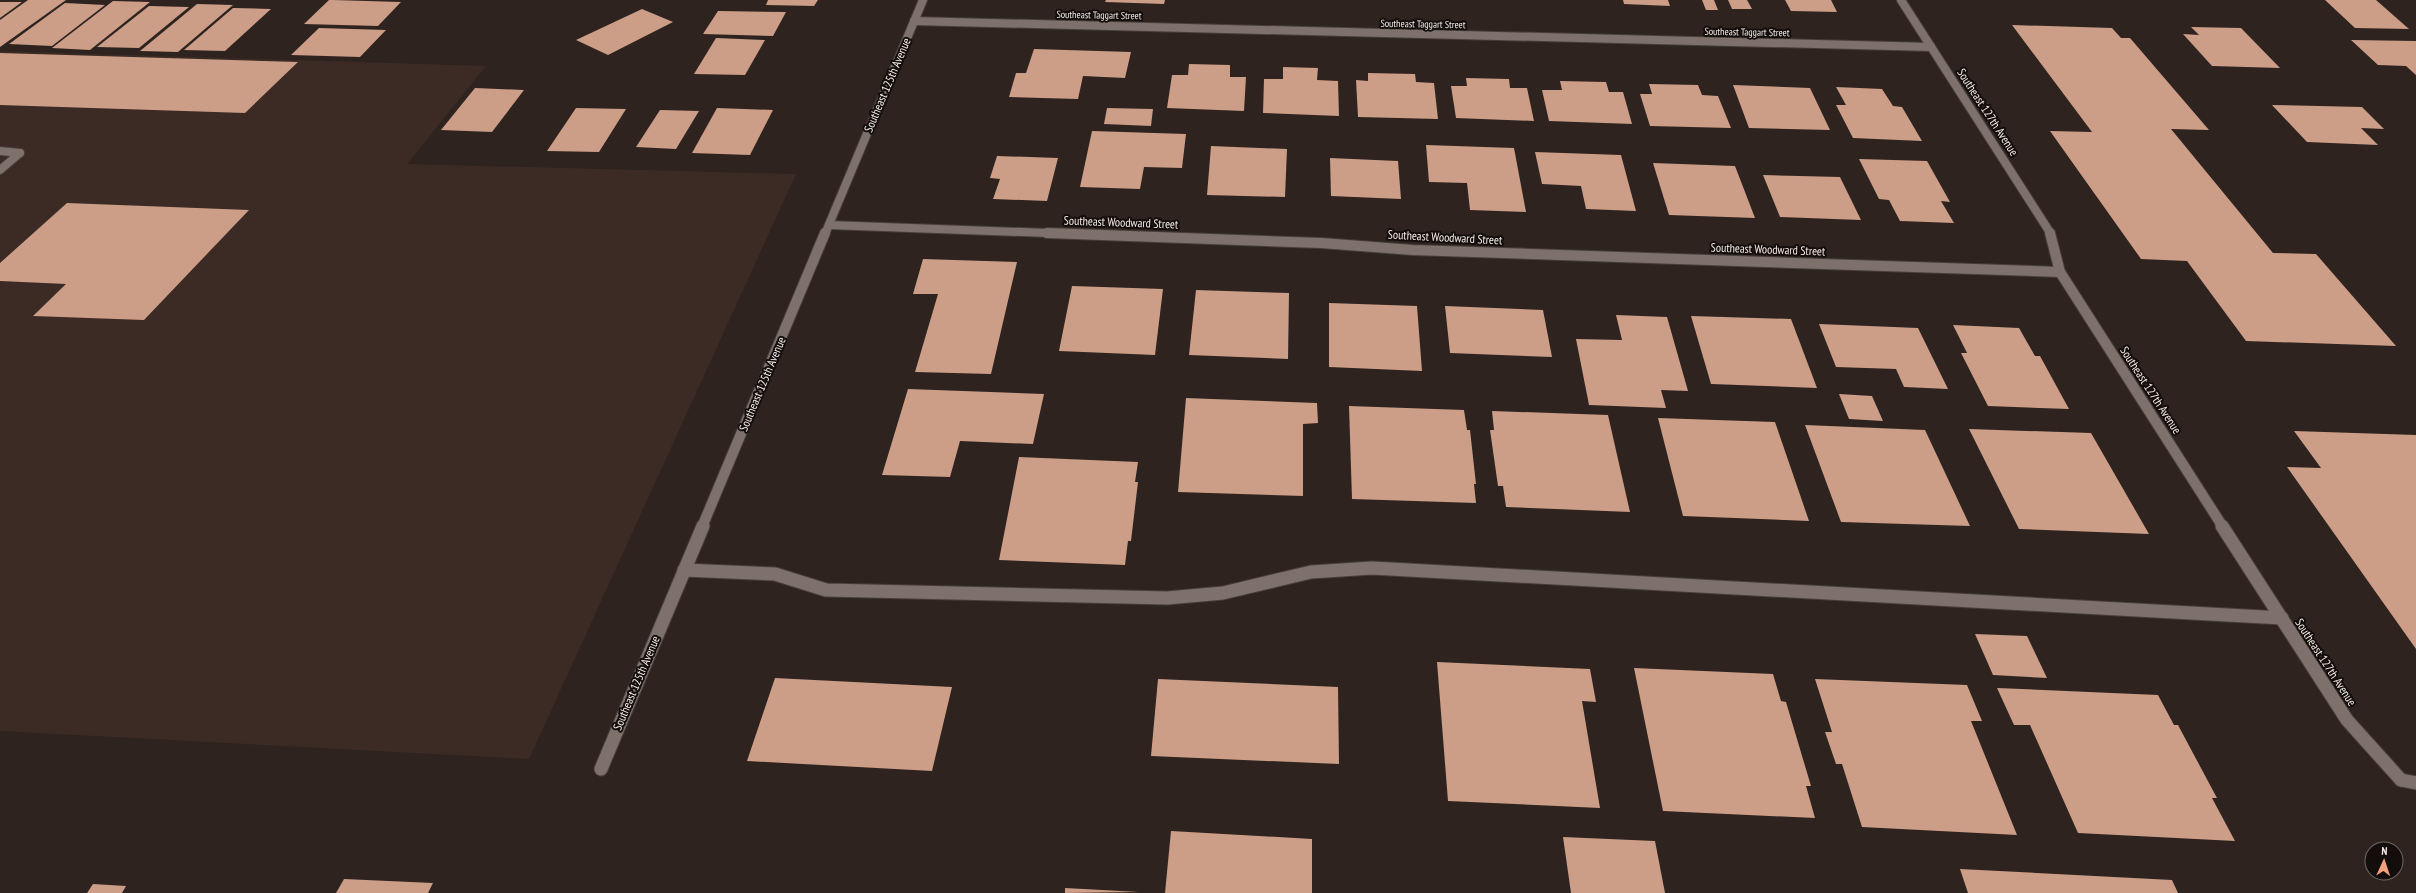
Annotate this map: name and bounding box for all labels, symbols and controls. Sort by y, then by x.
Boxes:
street label: Southeast Taggart Street [1056,8,1142,22]
street label: Southeast Taggart Street [1380,17,1466,31]
street label: Southeast Taggart Street [1704,25,1790,39]
street label: Southeast 125th Avenue [860,35,914,134]
street label: Southeast 127th Avenue [1954,66,2022,158]
street label: Southeast Woodward Street [1064,213,1179,232]
street label: Southeast Woodward Street [1387,227,1503,248]
street label: Southeast Woodward Street [1711,240,1826,259]
street label: Southeast 125th Avenue [735,334,789,433]
street label: Southeast 127th Avenue [2117,344,2185,436]
street label: Southeast 127th Avenue [2292,616,2360,708]
street label: Southeast 125th Avenue [609,633,663,732]
north arrow [2364,841,2404,881]
text: N [2381,844,2388,858]

